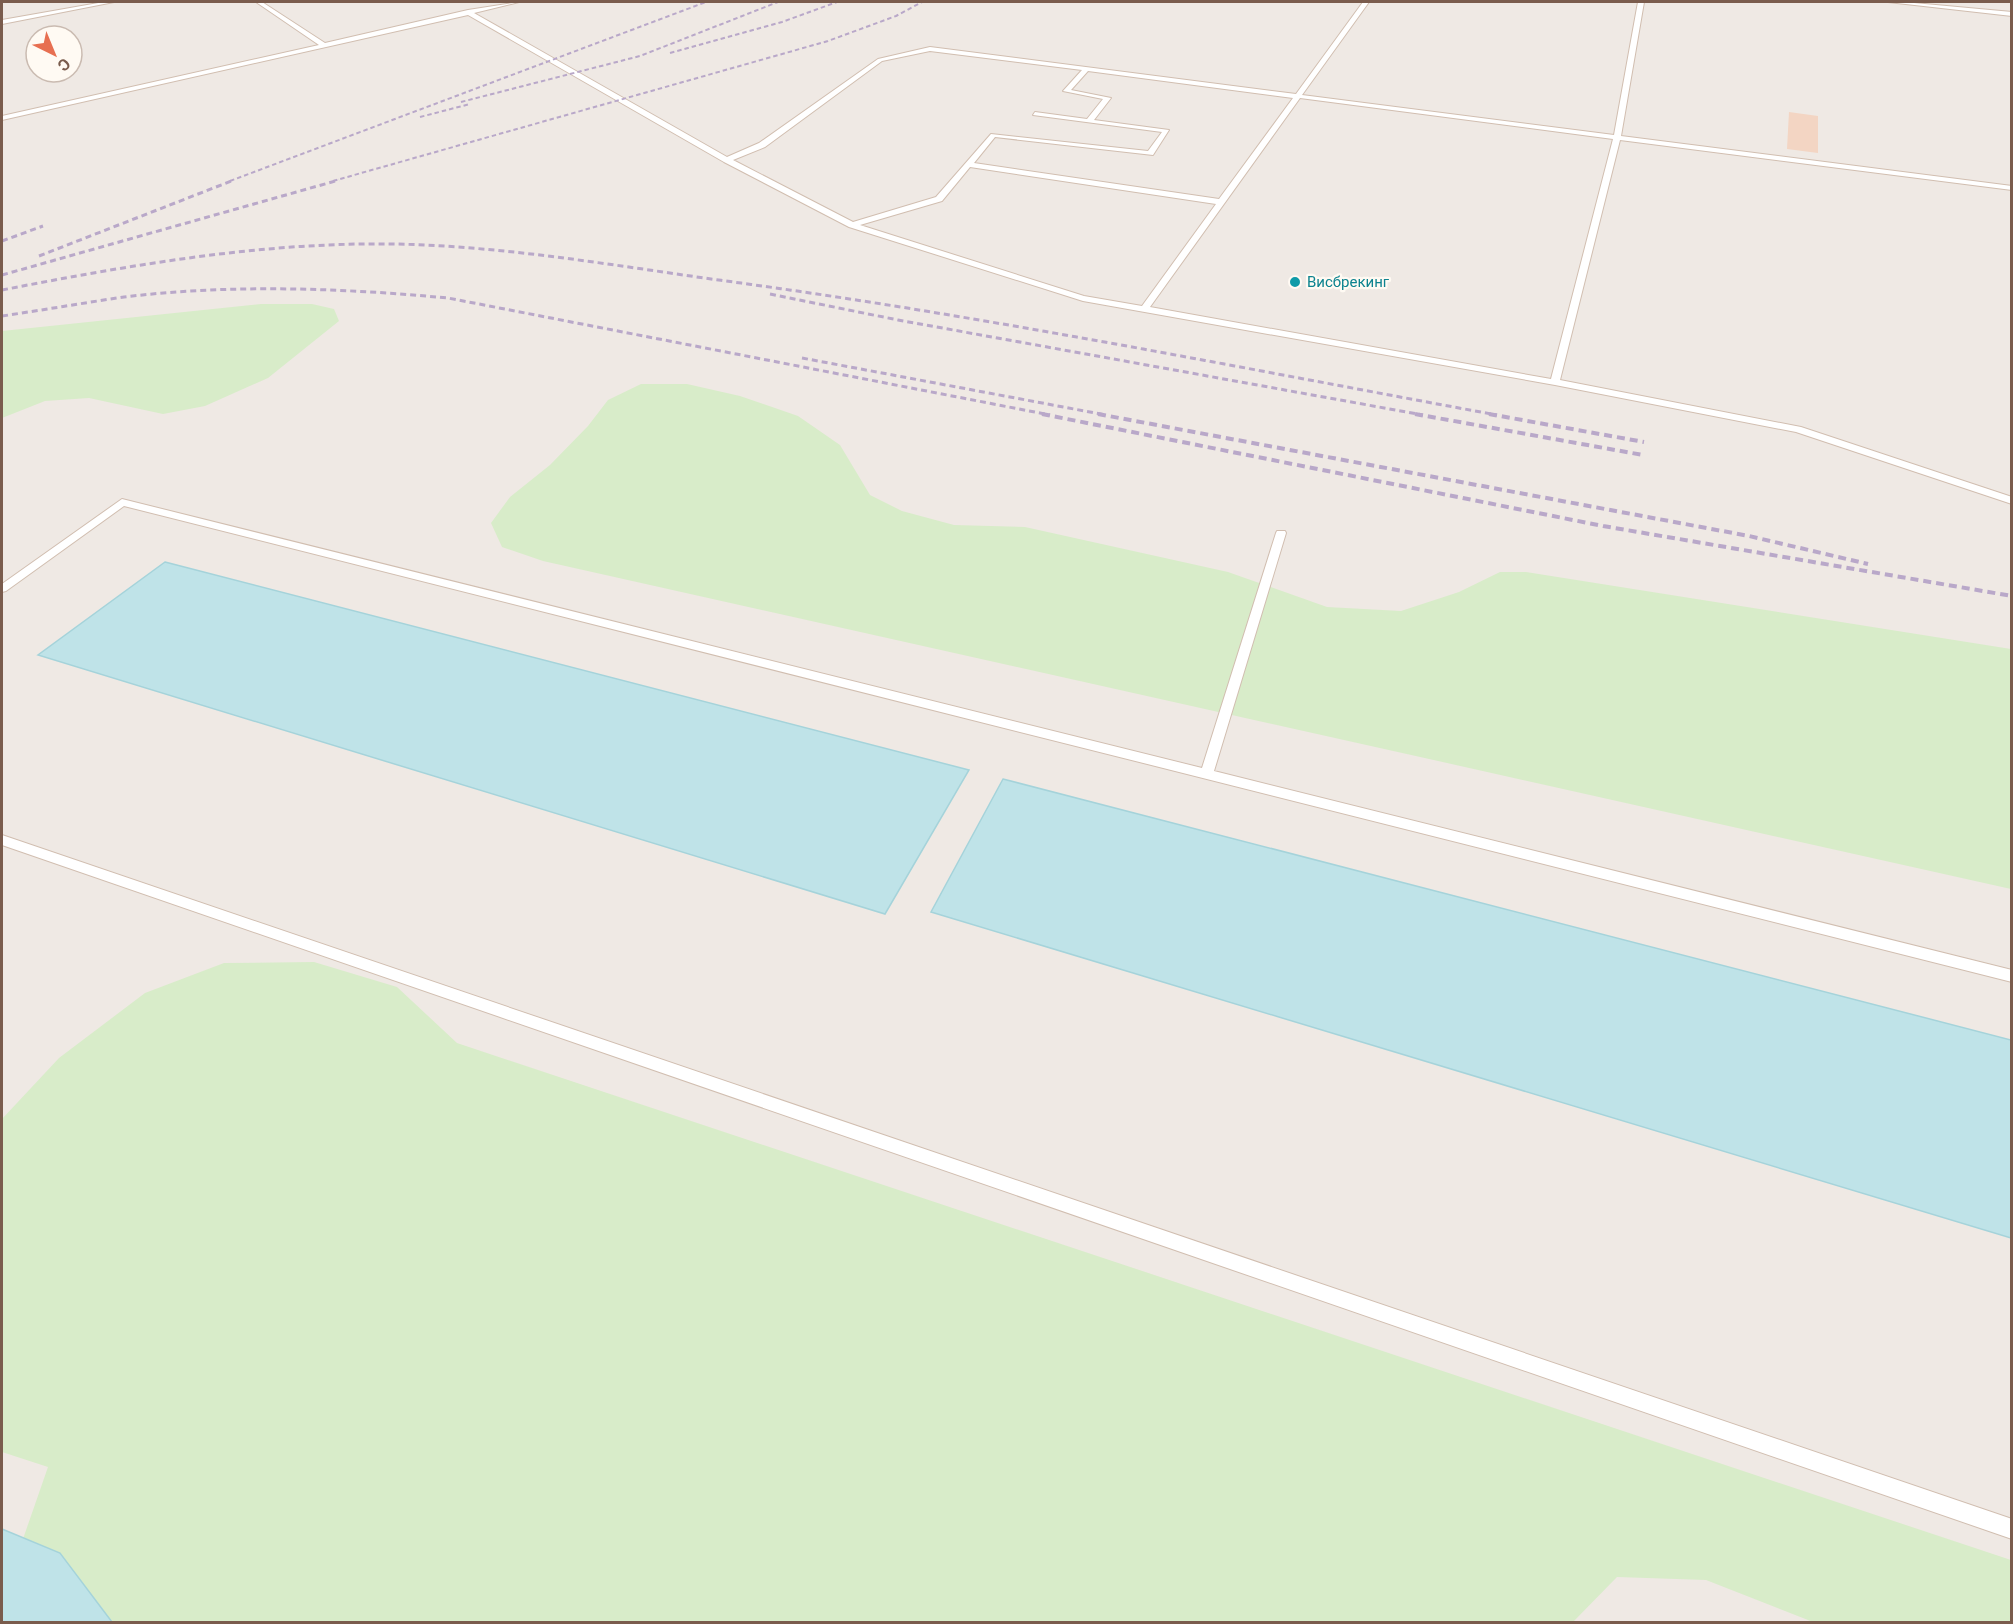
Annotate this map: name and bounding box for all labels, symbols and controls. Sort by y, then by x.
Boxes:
north arrow [24,24,84,84]
text: С [54,54,74,75]
place label: Висбрекинг [1307,273,1390,291]
marker: Висбрекинг [1288,275,1302,289]

